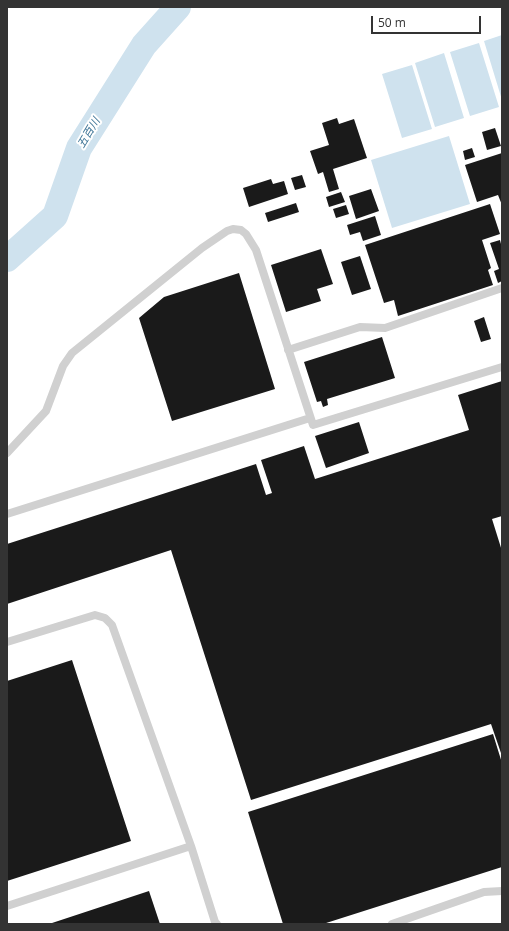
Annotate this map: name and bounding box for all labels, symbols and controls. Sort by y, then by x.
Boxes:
scale bar [373,8,483,34]
text: 50 m [378,14,406,31]
water label: 五百川 [75,115,103,151]

